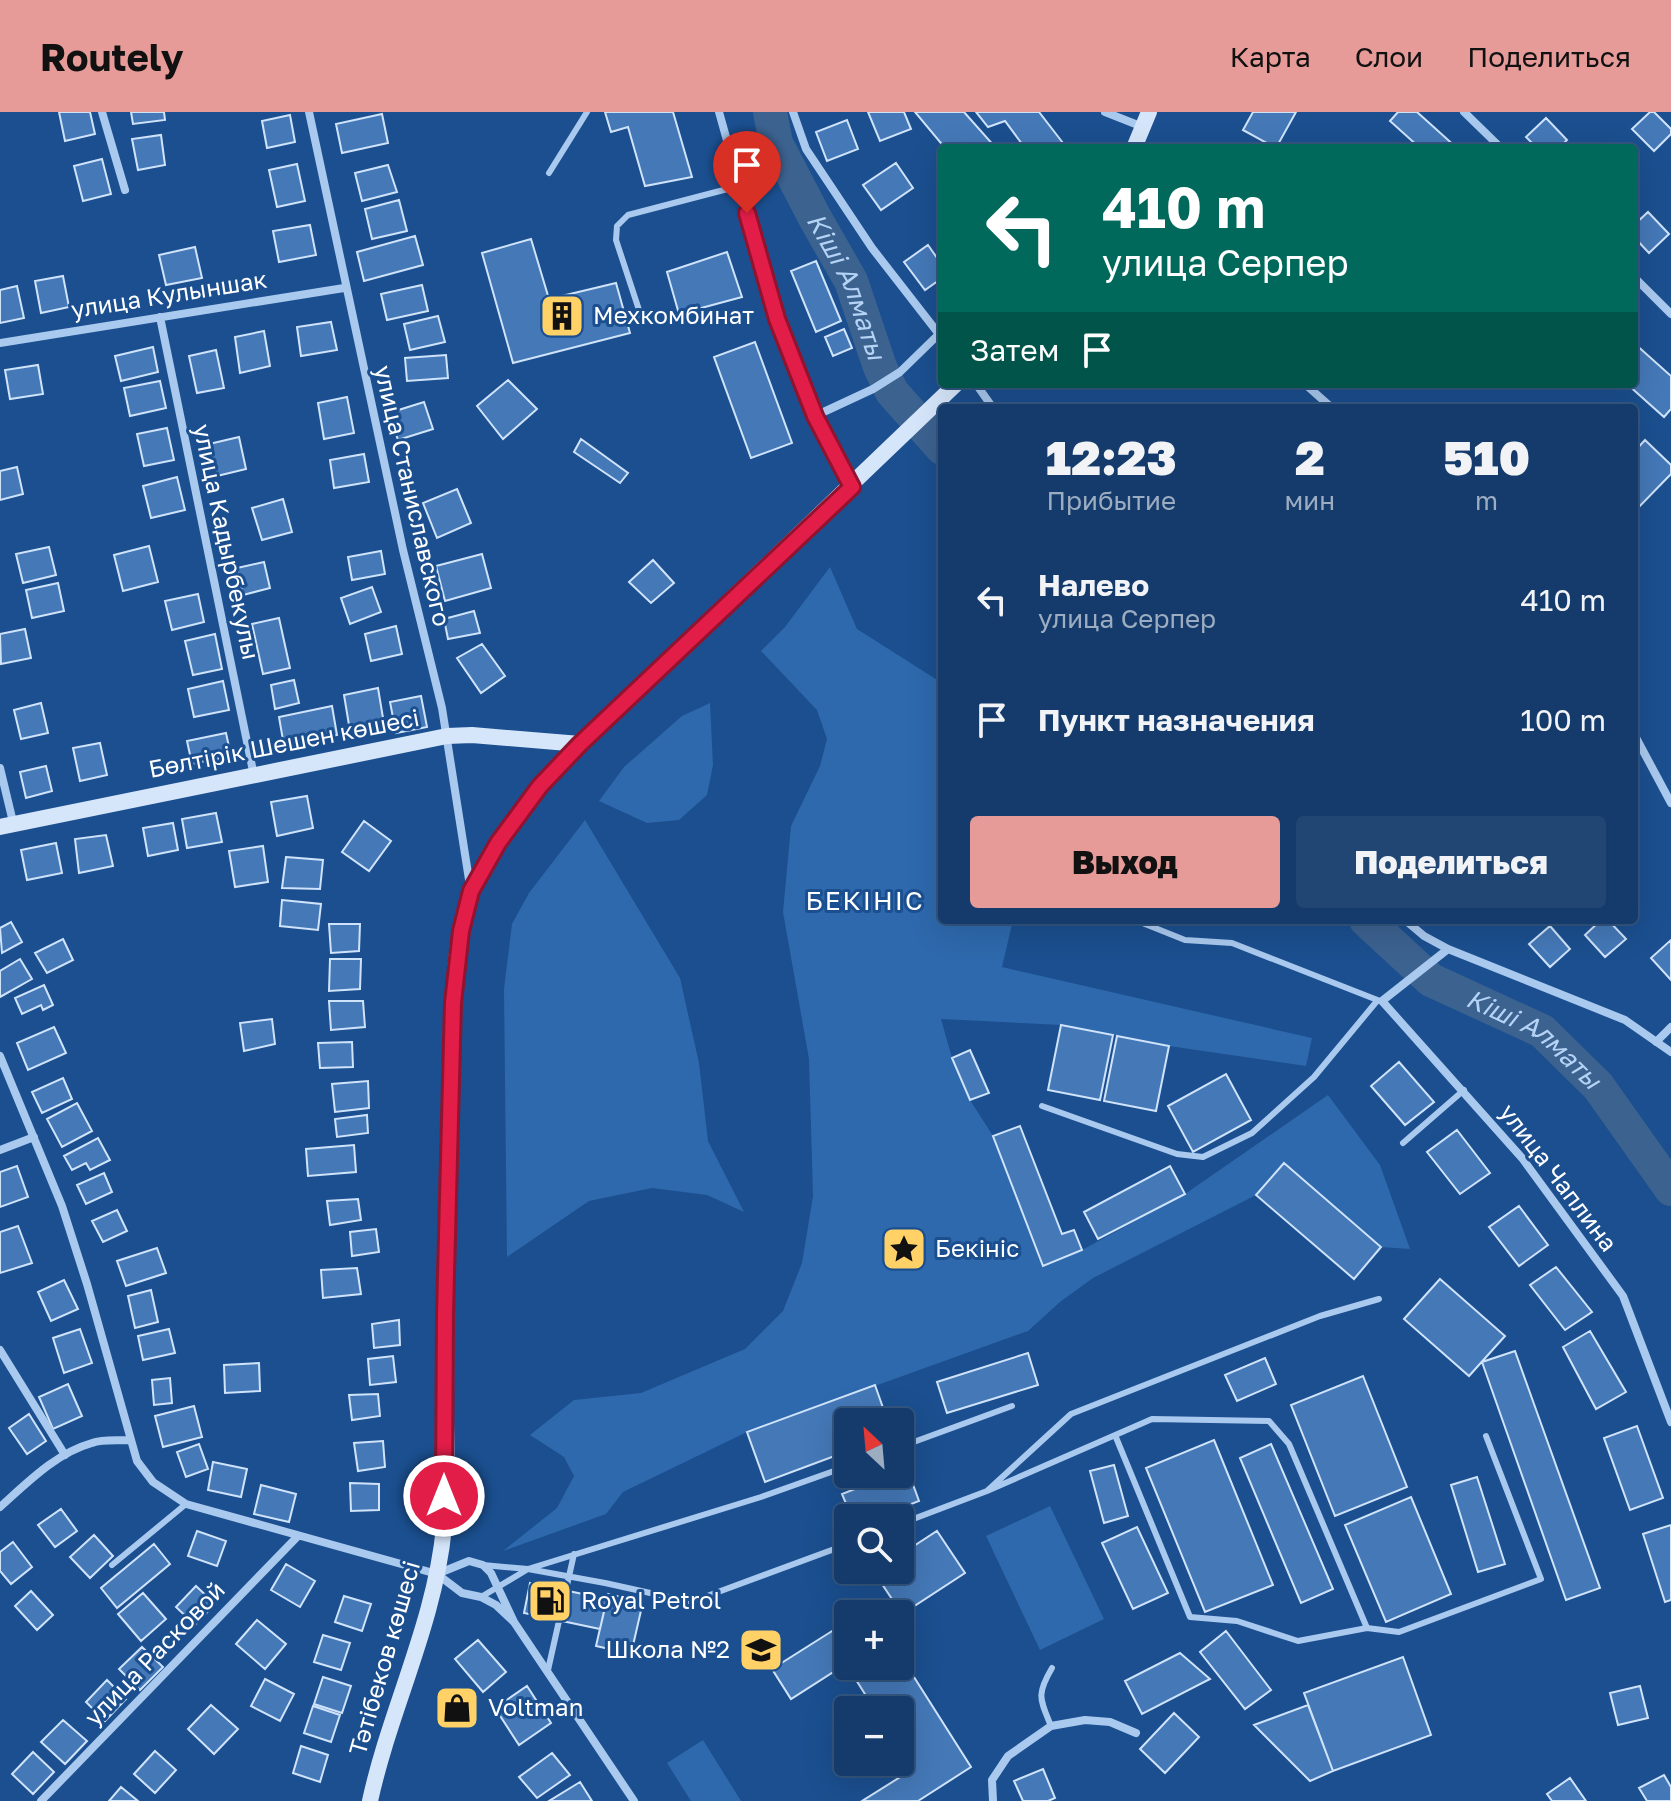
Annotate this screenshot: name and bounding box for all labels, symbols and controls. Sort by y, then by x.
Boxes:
text: Routely [40,34,184,79]
text: Карта [1230,40,1311,73]
text: Слои [1355,40,1423,73]
text: Поделиться [1467,40,1631,73]
pin [713,131,781,213]
icon: arrive [725,143,769,187]
text: 410 m [1102,173,1265,240]
icon: left [970,176,1074,280]
water label: Кіші Алматы [800,207,893,366]
text: улица Серпер [1102,241,1349,284]
street label: улица Кулыншак [69,264,269,323]
building icon: Мехкомбинат [538,292,586,340]
place label: Мехкомбинат [593,300,754,329]
icon: arrive [1075,328,1119,372]
text: Затем [970,332,1059,368]
street label: улица Станиславского [369,362,458,629]
street label: улица Кадырбекулы [188,421,267,662]
text: 12:23 [1046,428,1177,486]
text: 2 [1295,428,1325,486]
text: 510 [1443,428,1530,486]
text: Прибытие [1047,485,1176,516]
text: мин [1285,485,1335,516]
text: m [1475,485,1498,516]
text: Налево [1038,567,1149,603]
icon: left [970,578,1014,622]
text: 410 m [1521,582,1606,618]
text: улица Серпер [1038,603,1216,634]
icon: arrive [970,698,1014,742]
street label: Бөлтірік Шешен көшесі [146,702,422,783]
text: Пункт назначения [1038,702,1315,738]
text: 100 m [1520,702,1606,738]
button: Выход [970,816,1280,908]
button: Поделиться [1296,816,1606,908]
district label: БЕКІНІС [805,885,925,916]
water label: Кіші Алматы [1462,982,1609,1097]
street label: улица Чаплина [1494,1098,1624,1257]
place icon: Бекініс [880,1225,928,1273]
place label: Бекініс [935,1233,1019,1262]
north arrow [834,1408,914,1488]
map controls [834,1408,914,1776]
position arrow [402,1454,486,1538]
button: search [834,1504,914,1584]
street label: Тәтібеков көшесі [342,1557,425,1758]
street label: улица Расковой [78,1575,230,1731]
fuel station icon: Royal Petrol [526,1577,574,1625]
place label: Royal Petrol [581,1585,721,1614]
button: + [834,1600,914,1680]
school or university icon: Школа №2 [737,1626,785,1674]
place label: Школа №2 [605,1634,730,1663]
shop icon: Voltman [433,1684,481,1732]
place label: Voltman [488,1692,583,1721]
button: − [834,1696,914,1776]

